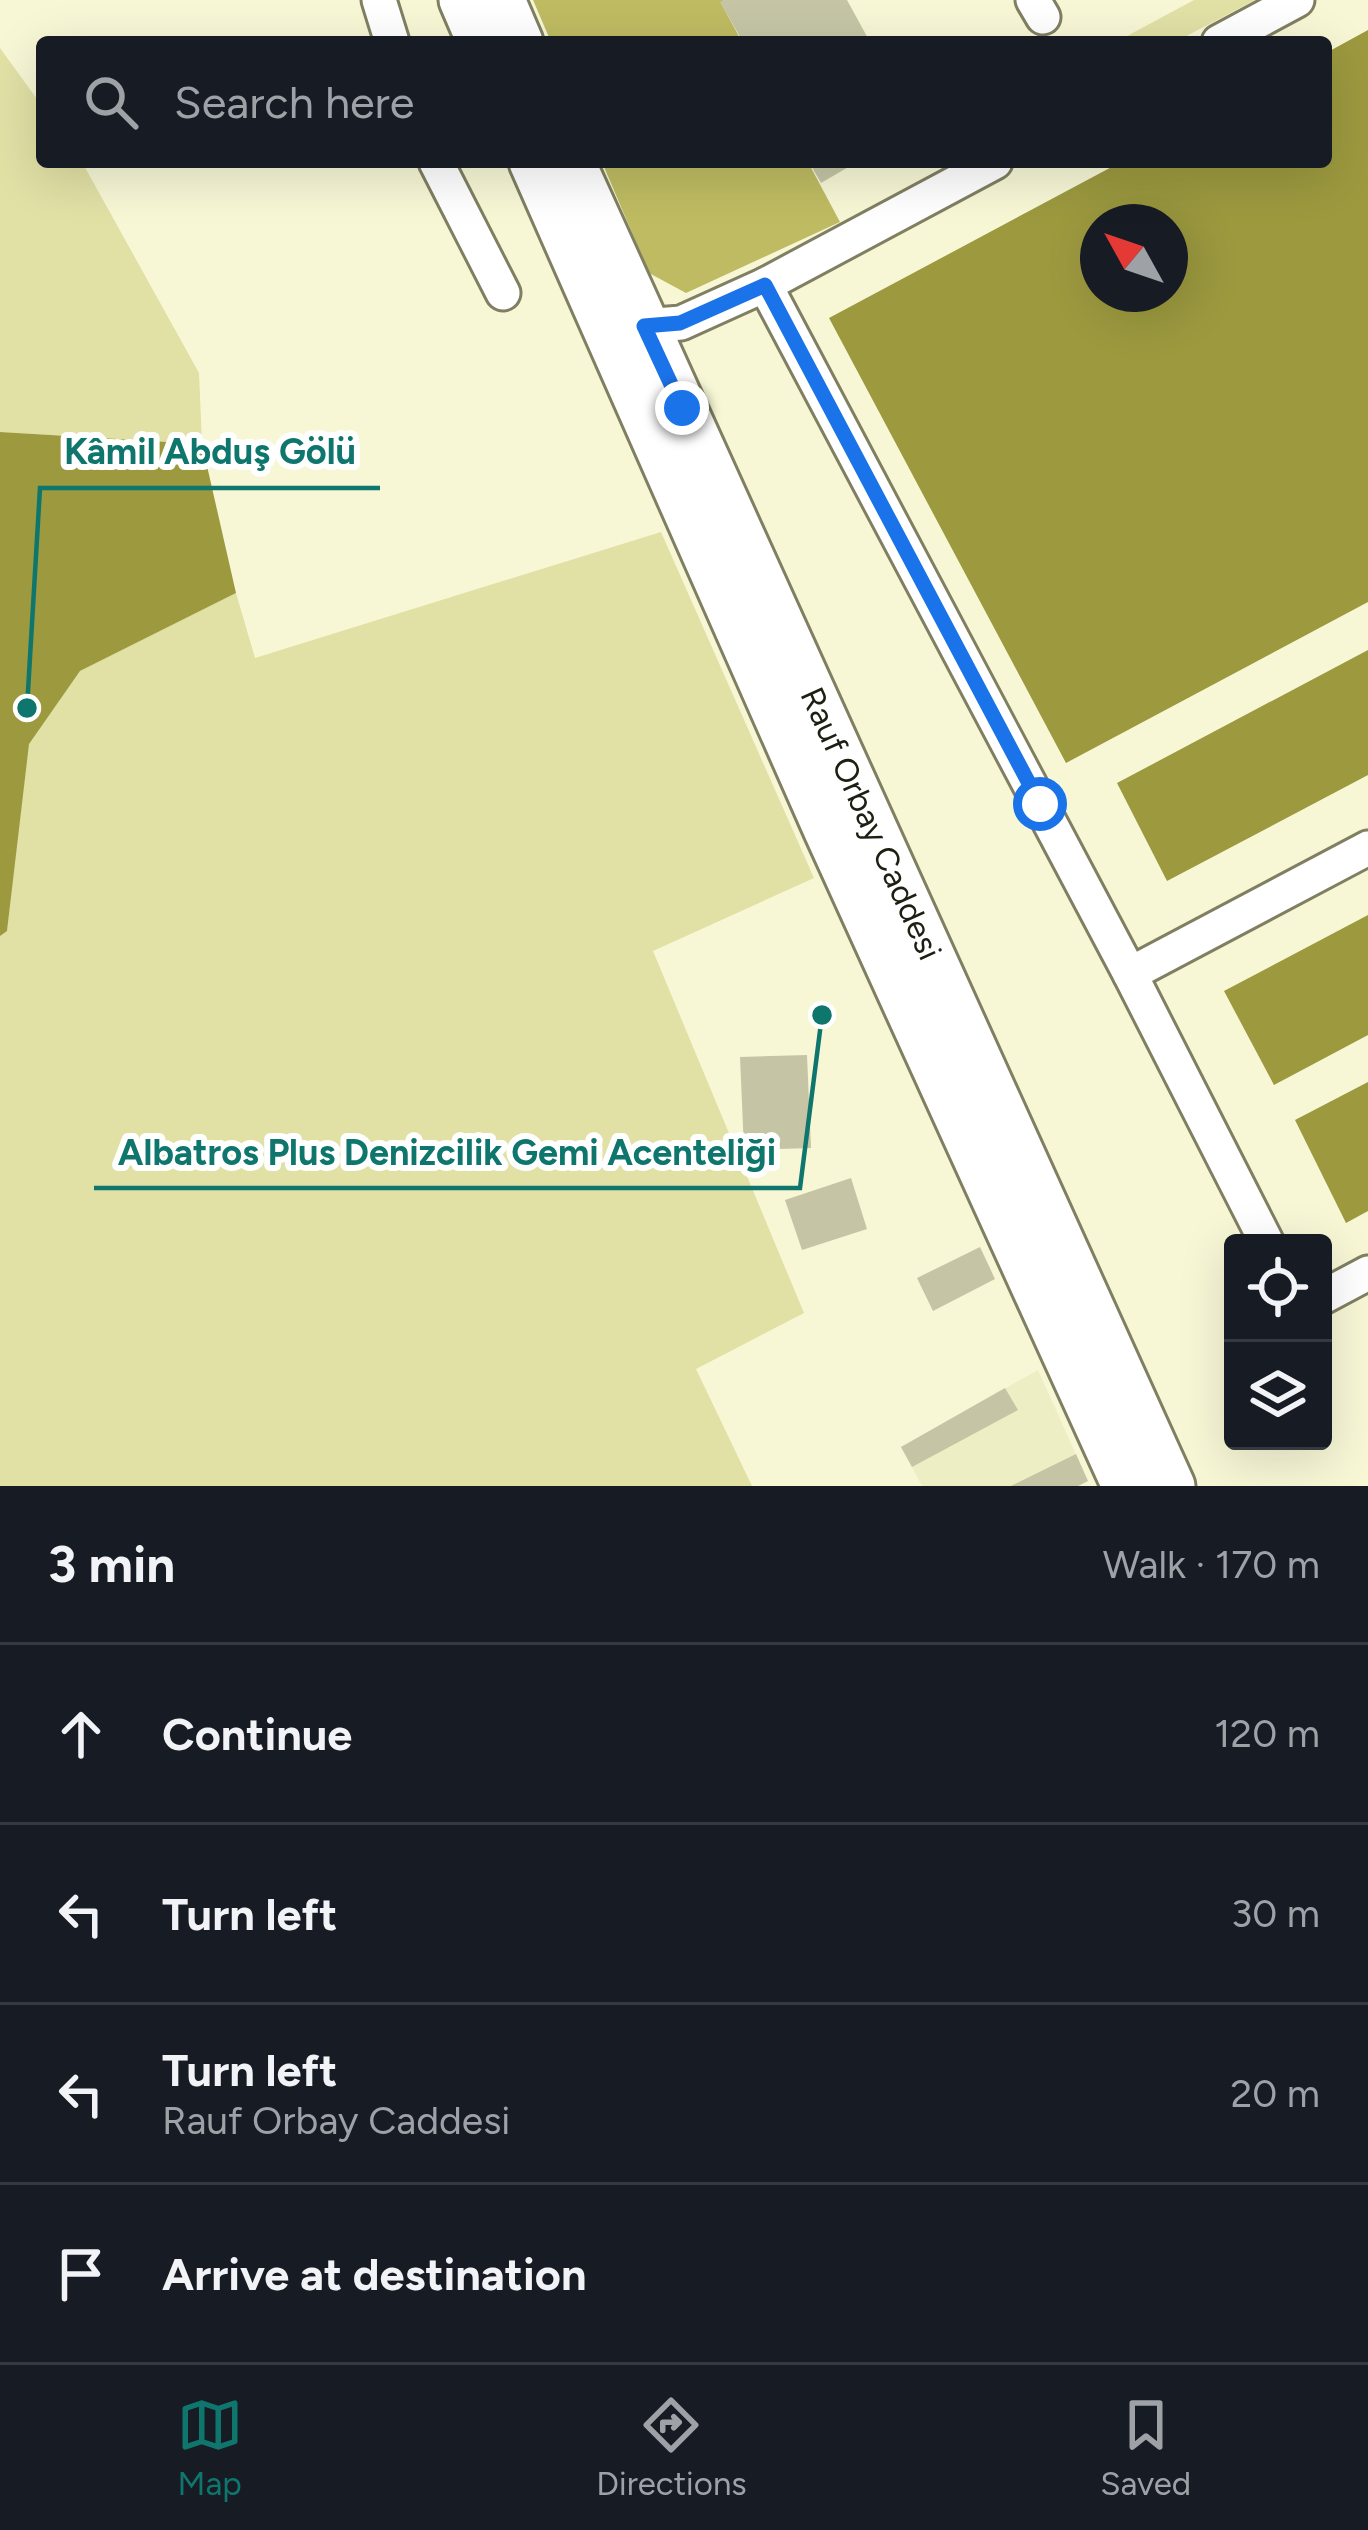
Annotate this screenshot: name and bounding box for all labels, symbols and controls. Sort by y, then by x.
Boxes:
search box [36,36,1332,168]
icon: search [78,69,144,135]
text: Search here [174,75,414,129]
north arrow [1080,204,1188,312]
route end [655,381,709,435]
callout: Kâmil Abduş Gölü [40,416,380,488]
text: Kâmil Abduş Gölü [64,430,356,473]
street label: Rauf Orbay Caddesi [793,681,950,966]
route start [1013,777,1067,831]
callout: Albatros Plus Denizcilik Gemi Acenteliği [94,1116,800,1188]
text: Albatros Plus Denizcilik Gemi Acenteliği [118,1131,776,1174]
map controls [1224,1234,1332,1450]
button: locate [1224,1234,1332,1342]
button: layers [1224,1342,1332,1450]
text: 3 min [48,1534,175,1595]
text: Walk · 170 m [1103,1541,1320,1588]
icon: ahead [48,1701,114,1767]
text: Continue [162,1707,352,1761]
text: 120 m [1214,1710,1320,1757]
icon: left [48,1881,114,1947]
text: Turn left [162,1887,337,1941]
text: 30 m [1231,1890,1320,1937]
text: Turn left [162,2043,337,2097]
icon: left [48,2061,114,2127]
text: 20 m [1230,2070,1320,2117]
text: Rauf Orbay Caddesi [162,2097,510,2144]
icon: arrive [48,2241,114,2307]
text: Arrive at destination [162,2247,586,2301]
tab: Map [177,2392,243,2503]
tab: Directions [596,2392,747,2503]
tab: Saved [1100,2392,1191,2503]

